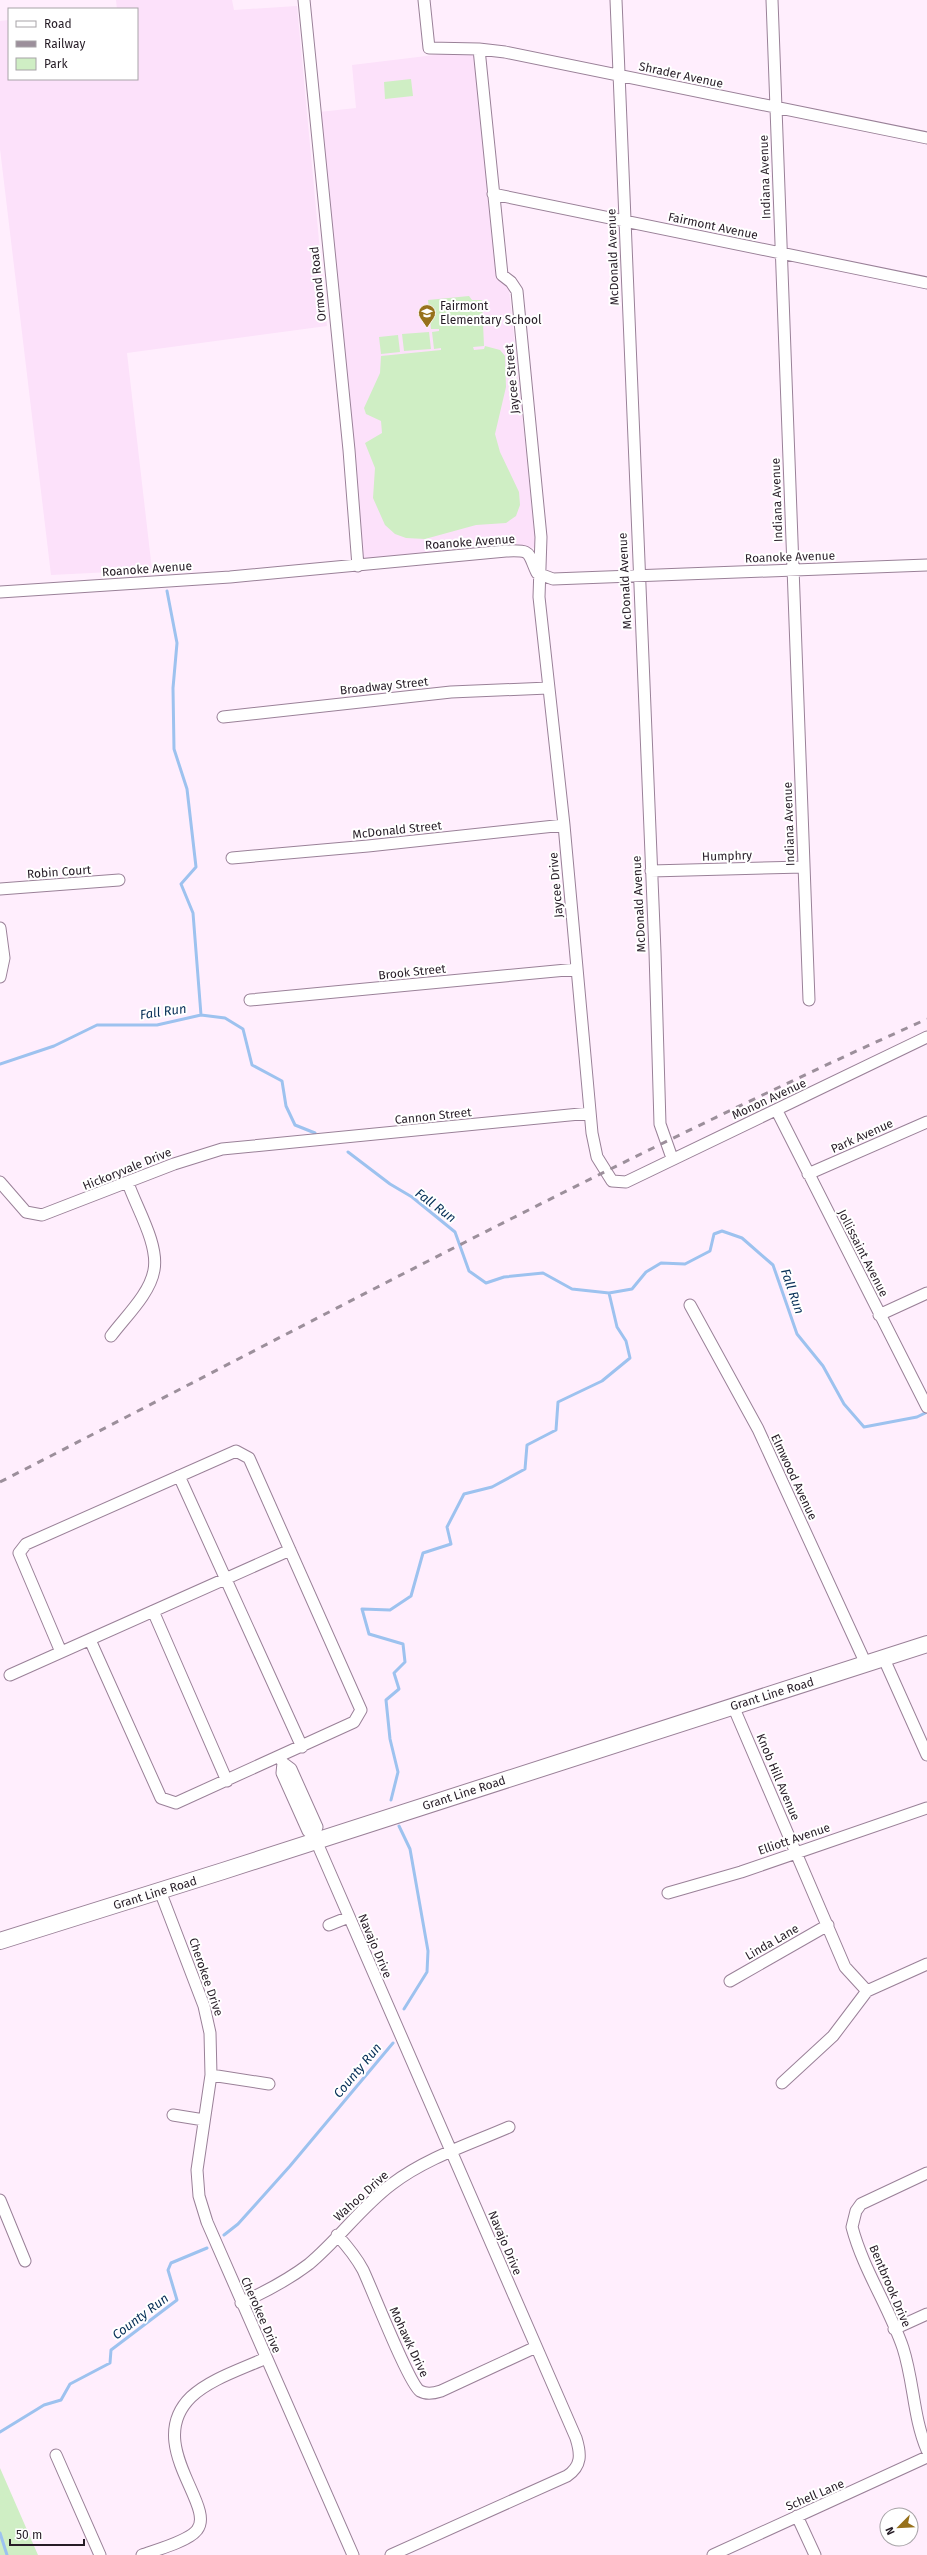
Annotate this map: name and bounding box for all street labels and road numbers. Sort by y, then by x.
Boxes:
street label: Shrader Avenue [638,59,724,91]
street label: Indiana Avenue [757,135,773,219]
street label: McDonald Avenue [604,208,622,306]
street label: Fairmont Avenue [667,210,759,242]
street label: Ormond Road [307,246,329,322]
street label: Jaycee Street [502,343,522,415]
street label: Indiana Avenue [769,458,785,542]
street label: Roanoke Avenue [425,532,515,552]
street label: McDonald Avenue [615,532,635,630]
street label: Roanoke Avenue [745,548,835,566]
street label: Roanoke Avenue [102,559,192,579]
street label: Broadway Street [339,674,429,698]
street label: Indiana Avenue [781,782,797,866]
street label: McDonald Street [352,818,443,842]
street label: Humphry [702,848,752,864]
street label: Jaycee Drive [546,852,566,918]
street label: McDonald Avenue [629,855,649,953]
street label: Robin Court [26,863,92,881]
street label: Brook Street [378,961,447,982]
street label: Monon Avenue [730,1076,808,1122]
street label: Cannon Street [394,1105,473,1127]
street label: Park Avenue [829,1116,895,1156]
street label: Hickoryvale Drive [81,1145,173,1193]
street label: Jollissaint Avenue [835,1207,891,1299]
street label: Elmwood Avenue [768,1432,820,1522]
street label: Grant Line Road [729,1675,815,1713]
street label: Knob Hill Avenue [753,1731,803,1823]
street label: Grant Line Road [421,1773,507,1813]
street label: Elliott Avenue [756,1820,832,1858]
street label: Grant Line Road [112,1874,198,1912]
street label: Navajo Drive [355,1912,395,1980]
street label: Linda Lane [743,1921,801,1963]
street label: Cherokee Drive [186,1936,226,2018]
street label: Wahoo Drive [331,2168,391,2224]
street label: Navajo Drive [485,2209,525,2277]
street label: Bentbrook Drive [866,2243,914,2329]
street label: Cherokee Drive [238,2275,284,2355]
street label: Mohawk Drive [387,2305,431,2379]
street label: Schell Lane [784,2476,846,2514]

